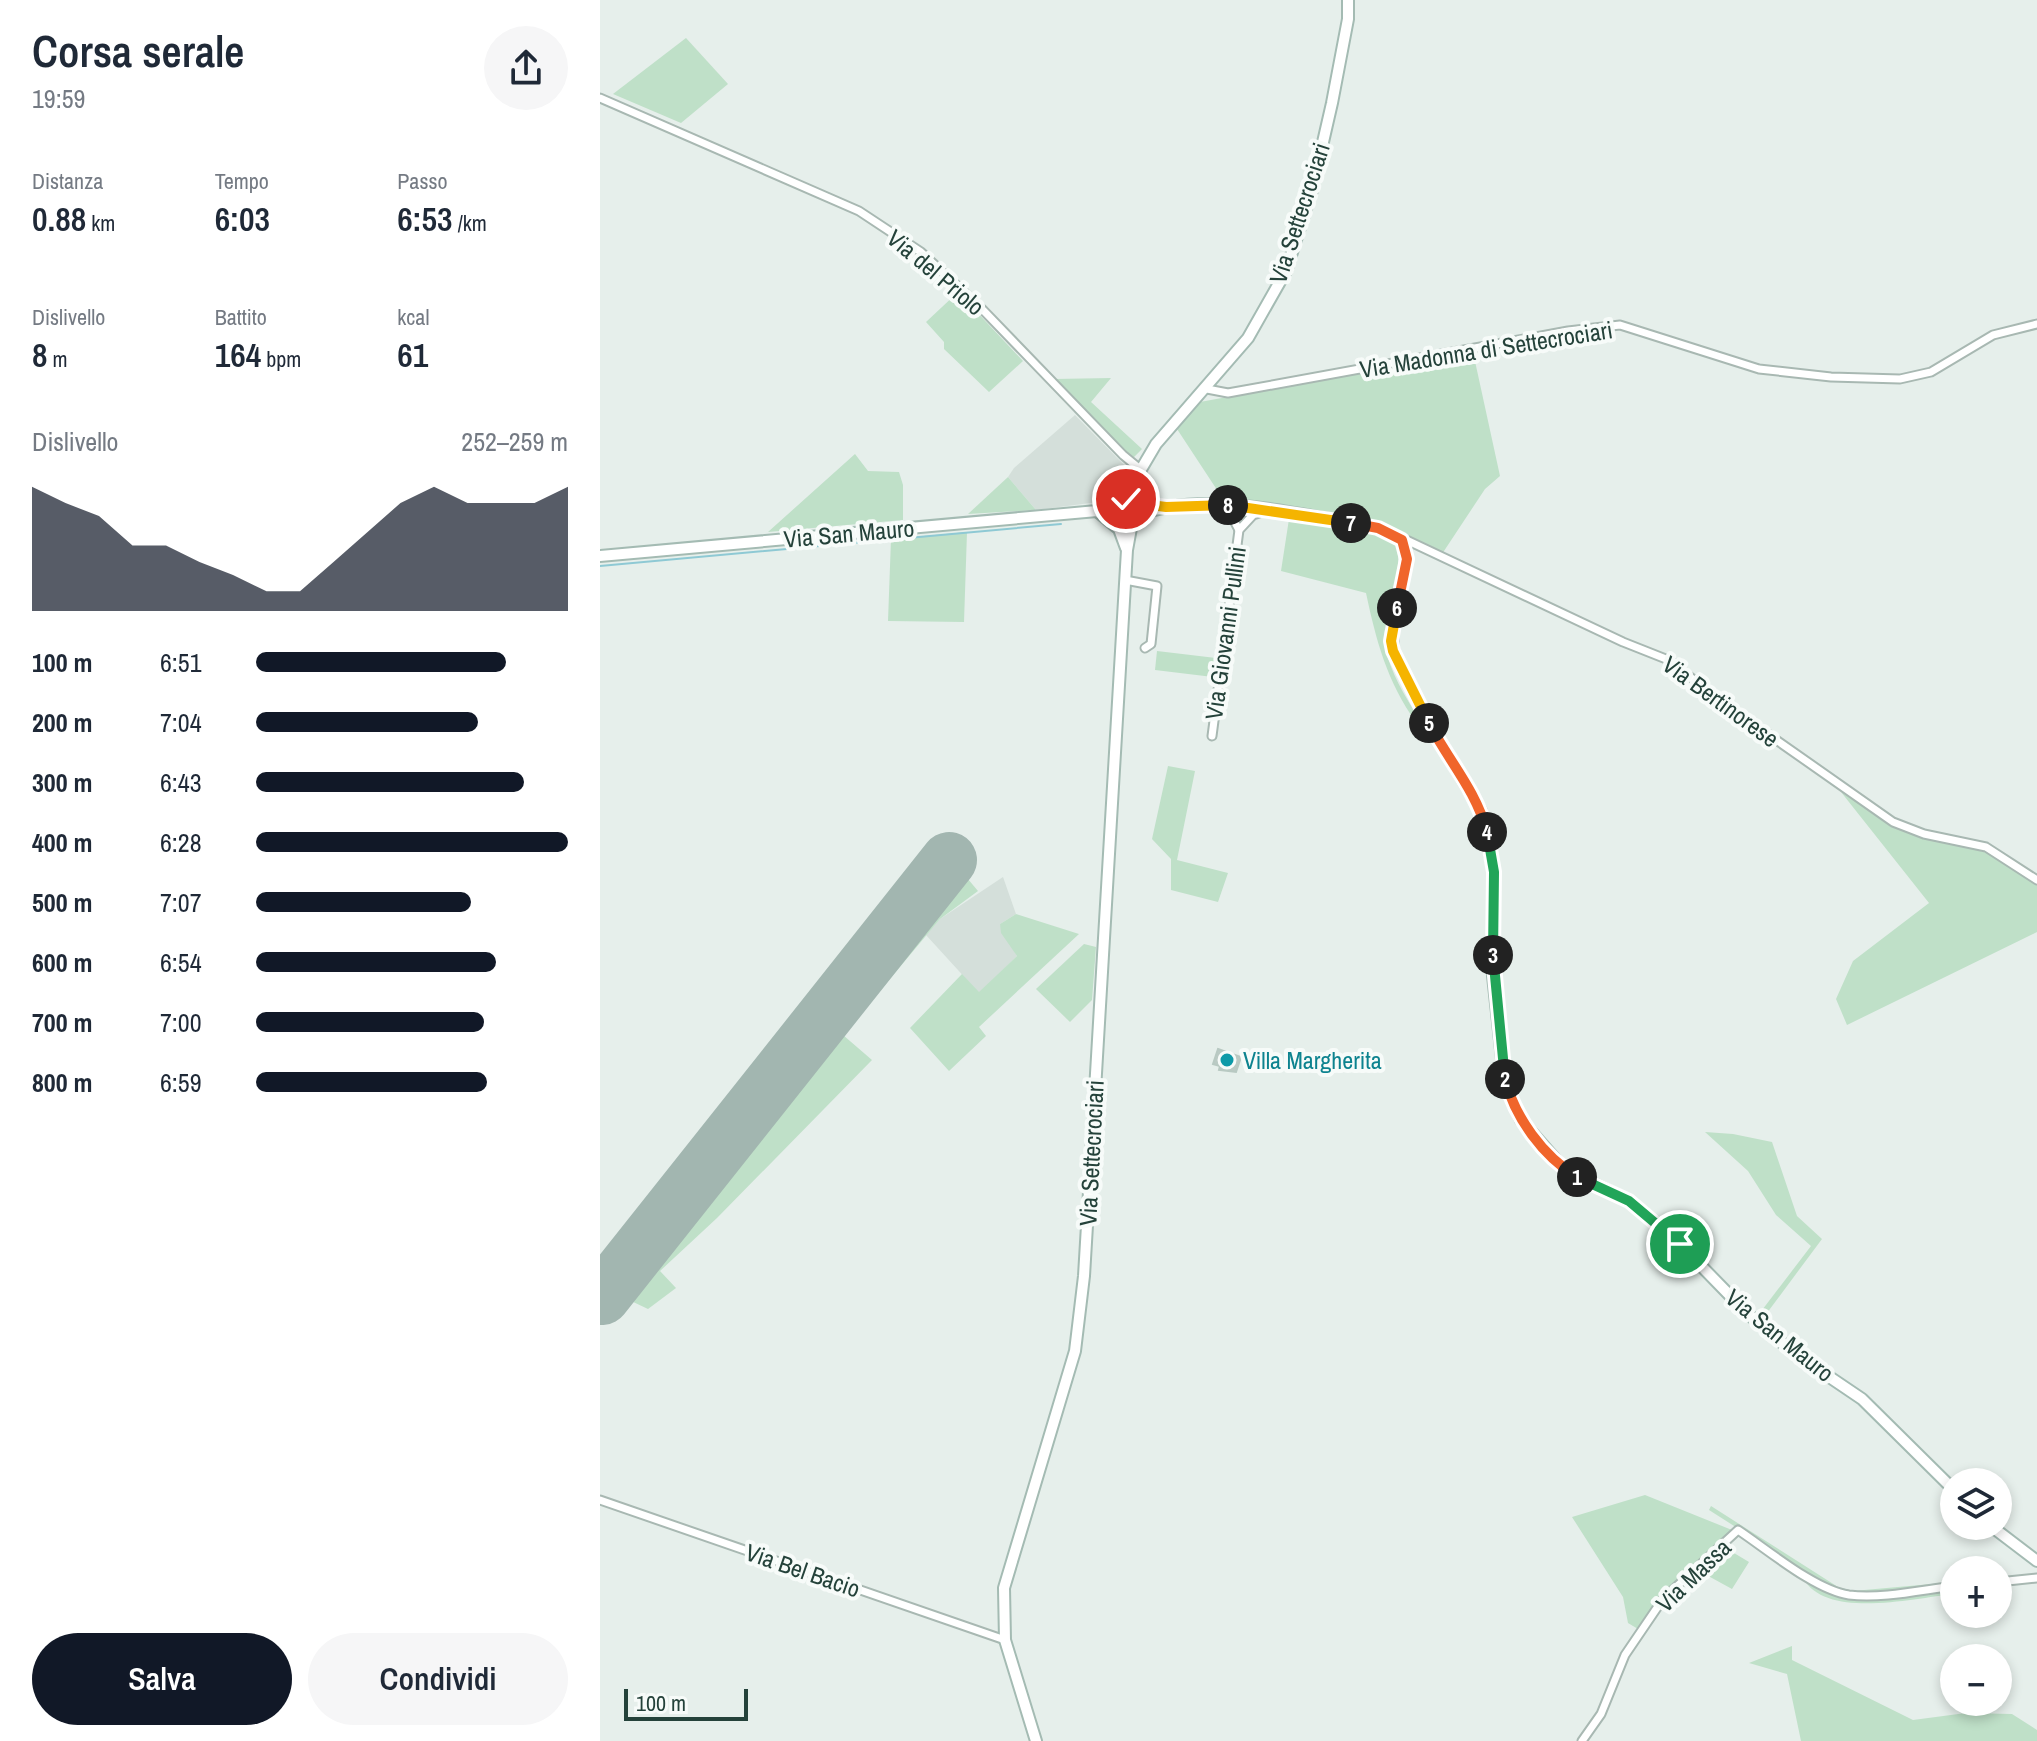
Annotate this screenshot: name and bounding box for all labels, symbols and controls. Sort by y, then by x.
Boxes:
text: Corsa serale [32,21,244,81]
button: share [484,26,568,110]
text: 19:59 [32,81,85,116]
street label: Via Settecrociari [1261,139,1337,287]
text: Distanza [32,166,103,196]
text: Tempo [215,166,269,196]
text: Passo [397,166,447,196]
text: 0.88 [32,196,86,242]
text: 6:03 [215,196,270,242]
text: 6:53 [397,196,453,242]
text: km [86,208,115,238]
text: /km [453,208,487,238]
street label: Via del Priolo [881,222,991,322]
text: Dislivello [32,302,105,332]
text: Battito [215,302,267,332]
text: kcal [397,302,429,332]
street label: Via Madonna di Settecrociari [1357,313,1615,385]
text: 8 [32,332,48,378]
text: 164 [215,332,261,378]
text: 61 [397,332,428,378]
text: m [48,344,68,374]
text: bpm [261,344,301,374]
text: Dislivello [32,424,118,459]
text: 252–259 m [461,424,568,459]
pin [1092,465,1160,533]
icon: check [1104,477,1148,521]
pin: 8 [1208,485,1248,525]
text: 8 [1223,490,1233,520]
pin: 7 [1331,503,1371,543]
text: 7 [1346,508,1356,538]
street label: Via San Mauro [782,511,916,555]
street label: Via Giovanni Pullini [1197,544,1253,722]
pin: 6 [1377,588,1417,628]
text: 6 [1392,593,1402,623]
text: 100 m [32,645,92,680]
text: 6:51 [160,645,202,680]
street label: Via Bertinorese [1656,648,1786,754]
pin: 5 [1409,703,1449,743]
text: 200 m [32,705,92,740]
text: 7:04 [160,705,202,740]
text: 5 [1424,708,1434,738]
text: 300 m [32,765,92,800]
text: 6:43 [160,765,202,800]
pin: 4 [1467,812,1507,852]
text: 4 [1482,817,1492,847]
text: 400 m [32,825,92,860]
text: 6:28 [160,825,202,860]
text: 500 m [32,885,92,920]
text: 7:07 [160,885,202,920]
pin: 3 [1473,935,1513,975]
text: 3 [1488,940,1498,970]
text: 600 m [32,945,92,980]
text: 6:54 [160,945,202,980]
text: 700 m [32,1005,92,1040]
text: 7:00 [160,1005,202,1040]
place label: Villa Margherita [1243,1044,1382,1076]
marker: Villa Margherita [1218,1051,1236,1069]
pin: 2 [1485,1059,1525,1099]
text: 2 [1500,1064,1510,1094]
text: 800 m [32,1065,92,1100]
text: 6:59 [160,1065,202,1100]
street label: Via Settecrociari [1071,1079,1111,1227]
pin: 1 [1557,1157,1597,1197]
text: 1 [1572,1162,1582,1192]
pin [1646,1210,1714,1278]
icon: arrive [1658,1222,1702,1266]
street label: Via San Mauro [1719,1281,1841,1389]
map controls [1940,1468,2012,1716]
button: layers [1940,1468,2012,1540]
street label: Via Massa [1649,1531,1737,1619]
street label: Via Bel Bacio [742,1536,864,1604]
button: + [1940,1556,2012,1628]
button: Salva [32,1633,292,1725]
button: Condividi [308,1633,568,1725]
button: − [1940,1644,2012,1716]
scale bar [624,1685,748,1721]
text: 100 m [636,1688,686,1718]

